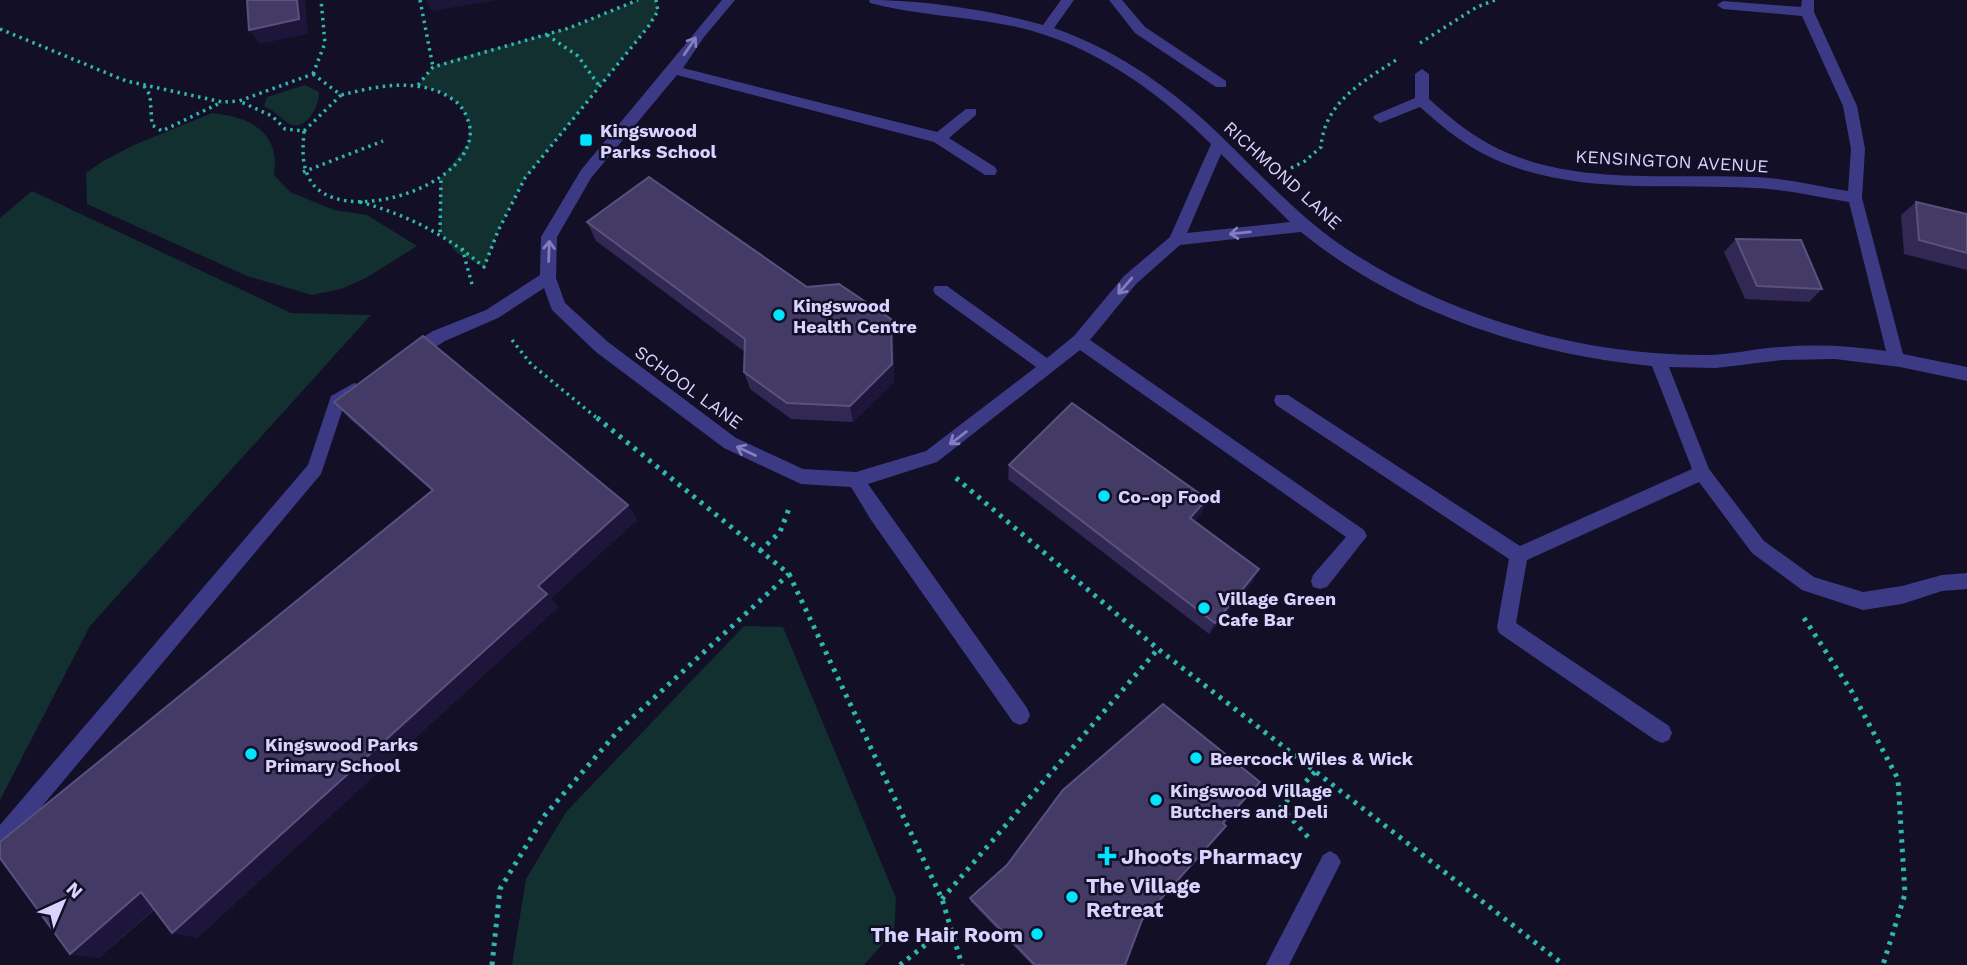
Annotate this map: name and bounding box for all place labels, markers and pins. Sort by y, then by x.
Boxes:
place label: Kingswood Parks School [600,120,717,162]
marker: Kingswood Parks School [578,132,594,148]
place label: Kingswood Health Centre [793,295,917,337]
marker: Kingswood Health Centre [771,307,787,323]
place label: Co-op Food [1118,486,1221,507]
marker: Co-op Food [1096,488,1112,504]
place label: Village Green Cafe Bar [1218,588,1336,630]
marker: Village Green Cafe Bar [1196,600,1212,616]
place label: Kingswood Parks Primary School [265,734,419,776]
marker: Kingswood Parks Primary School [243,746,259,762]
place label: Beercock Wiles & Wick [1210,748,1414,769]
marker: Beercock Wiles & Wick [1188,750,1204,766]
place label: Kingswood Village Butchers and Deli [1170,780,1332,822]
marker: Kingswood Village Butchers and Deli [1148,792,1164,808]
place label: Jhoots Pharmacy [1121,844,1302,869]
marker: Jhoots Pharmacy [1099,848,1115,864]
place label: The Village Retreat [1086,873,1201,922]
marker: The Village Retreat [1064,889,1080,905]
place label: The Hair Room [871,922,1023,947]
marker: The Hair Room [1029,926,1045,942]

